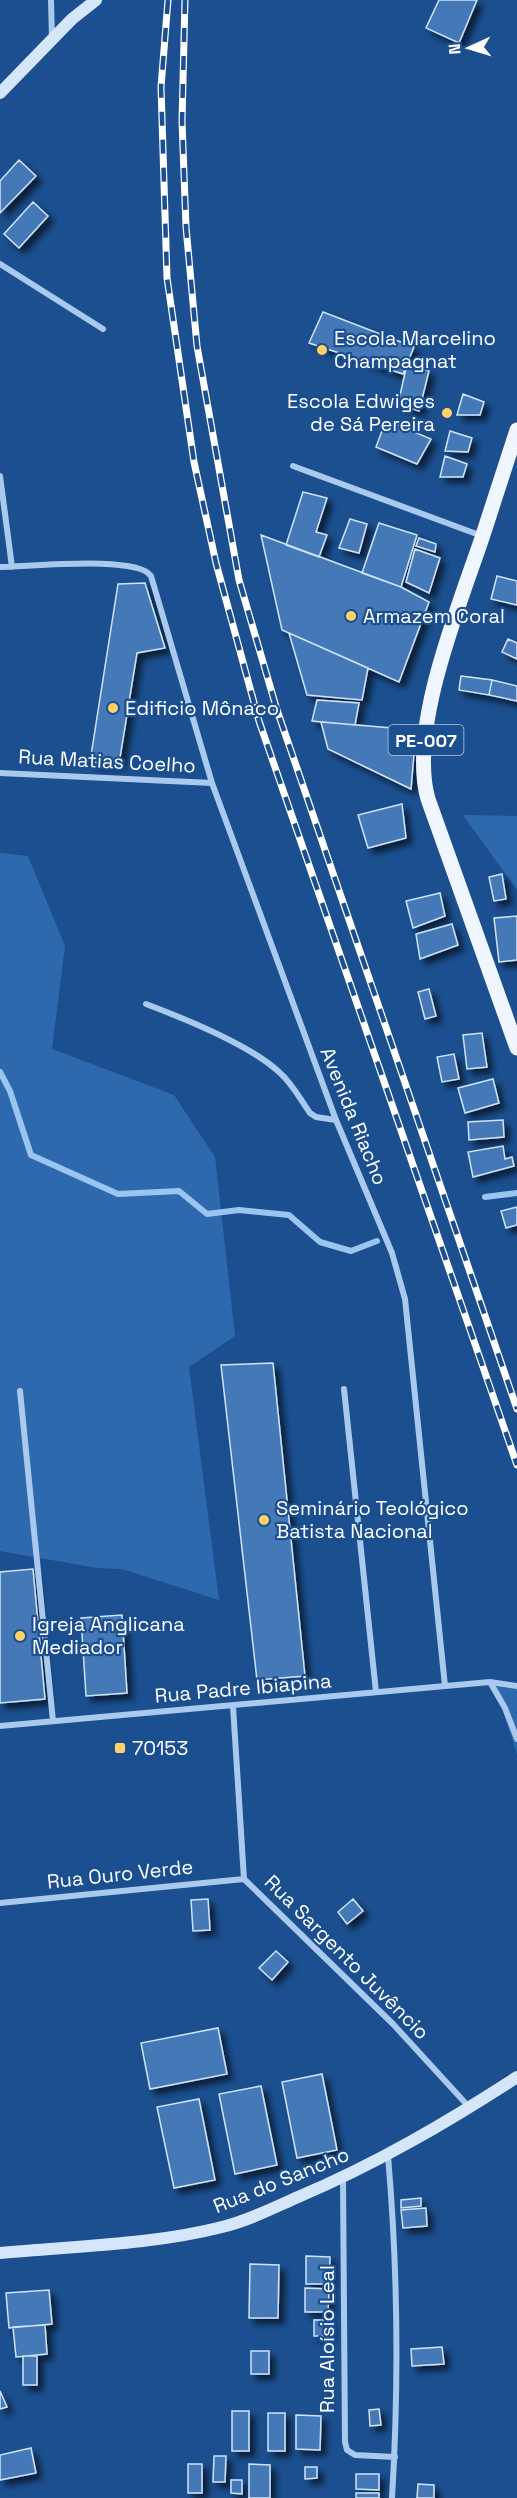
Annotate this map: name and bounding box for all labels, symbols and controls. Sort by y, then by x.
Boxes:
north arrow [439,18,499,78]
text: N [444,43,465,55]
place label: Escola Marcelino Champagnat [334,325,496,374]
marker: Escola Marcelino Champagnat [315,343,329,357]
place label: Escola Edwiges de Sá Pereira [287,388,435,437]
marker: Escola Edwiges de Sá Pereira [440,406,454,420]
place label: Armazem Coral [363,603,505,629]
marker: Armazem Coral [344,609,358,623]
place label: Edificio Mônaco [125,695,279,721]
marker: Edificio Mônaco [106,701,120,715]
road number: PE-007 [388,725,464,755]
street label: Rua Matias Coelho [18,743,196,779]
street label: Avenida Riacho [315,1043,393,1189]
place label: Seminário Teológico Batista Nacional [276,1495,469,1544]
marker: Seminário Teológico Batista Nacional [257,1513,271,1527]
place label: Igreja Anglicana Mediador [32,1611,185,1660]
marker: Igreja Anglicana Mediador [13,1629,27,1643]
street label: Rua Padre Ibiapina [154,1667,332,1709]
place label: 70153 [132,1735,188,1761]
marker: 70153 [113,1741,127,1755]
street label: Rua Ouro Verde [46,1853,194,1895]
street label: Rua Sargento Juvêncio [259,1869,435,2045]
street label: Rua do Sancho [209,2141,353,2219]
street label: Rua Aloísio Leal [314,2265,340,2413]

